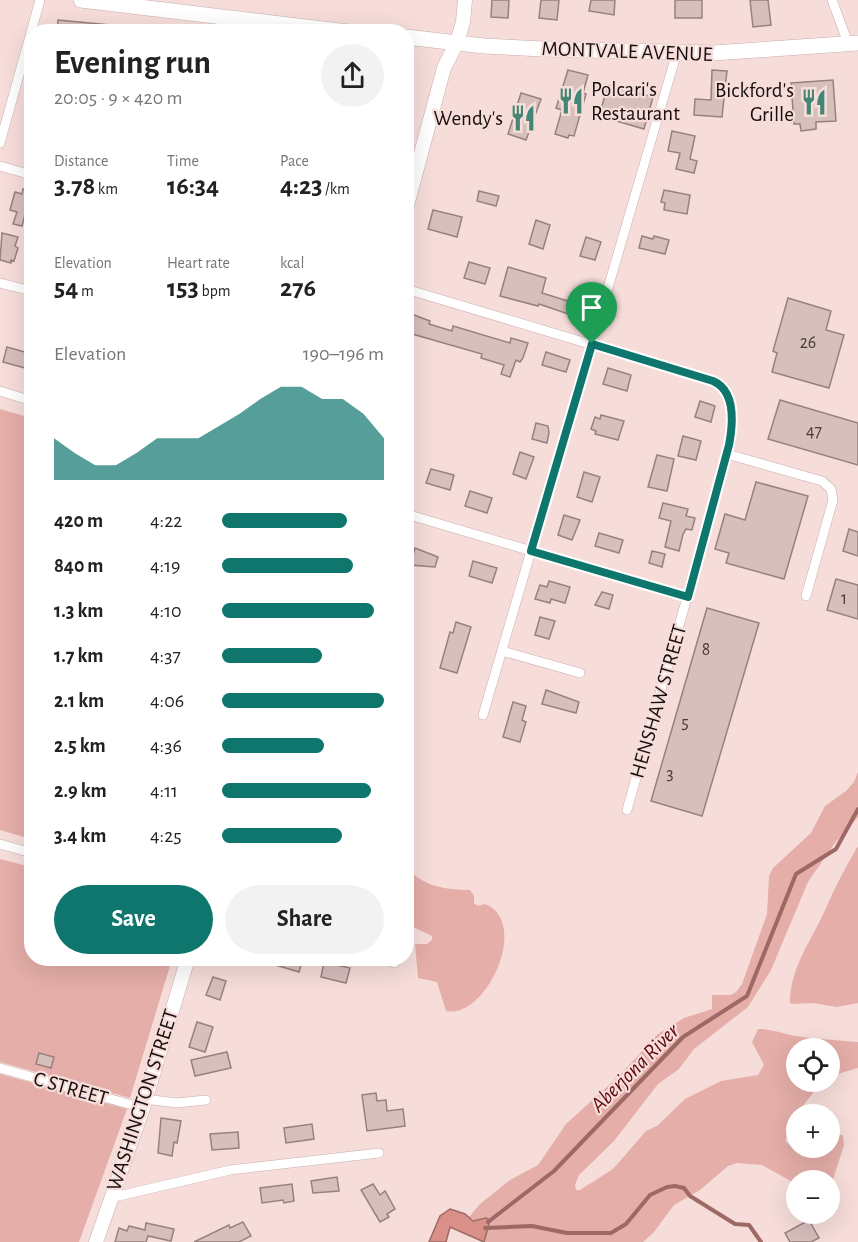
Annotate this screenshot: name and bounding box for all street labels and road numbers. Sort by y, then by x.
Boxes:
street label: MONTVALE AVENUE [541,38,713,65]
street label: HENSHAW STREET [626,622,690,780]
street label: WASHINGTON STREET [103,1007,182,1194]
street label: C STREET [31,1068,111,1109]

